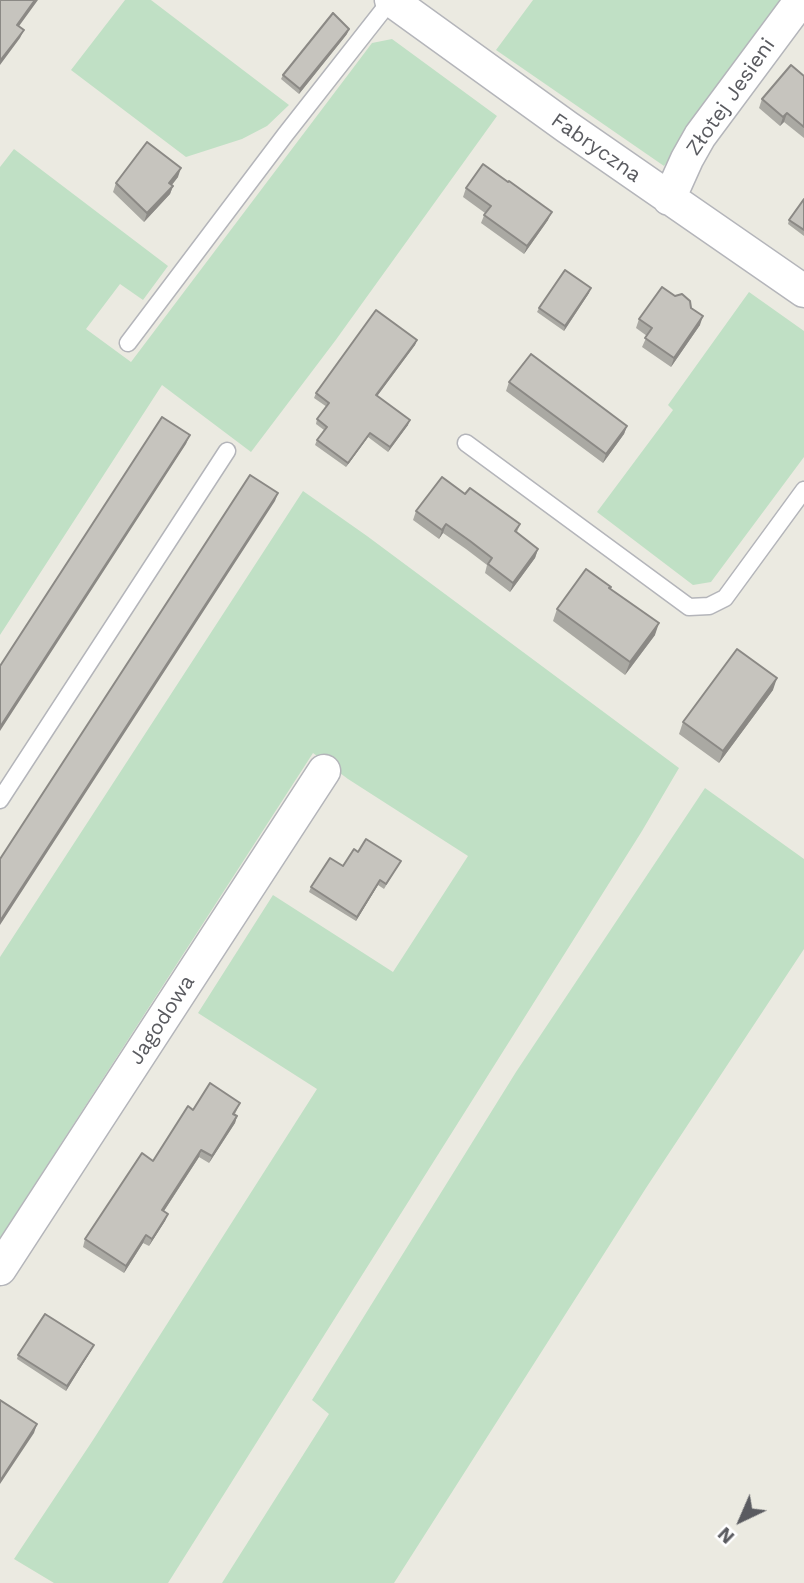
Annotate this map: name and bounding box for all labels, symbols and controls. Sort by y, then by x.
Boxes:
street label: Złotej Jesieni [681,33,781,161]
street label: Fabryczna [546,108,646,188]
street label: Jagodowa [124,970,200,1070]
north arrow [706,1485,776,1555]
text: N [713,1522,739,1549]

